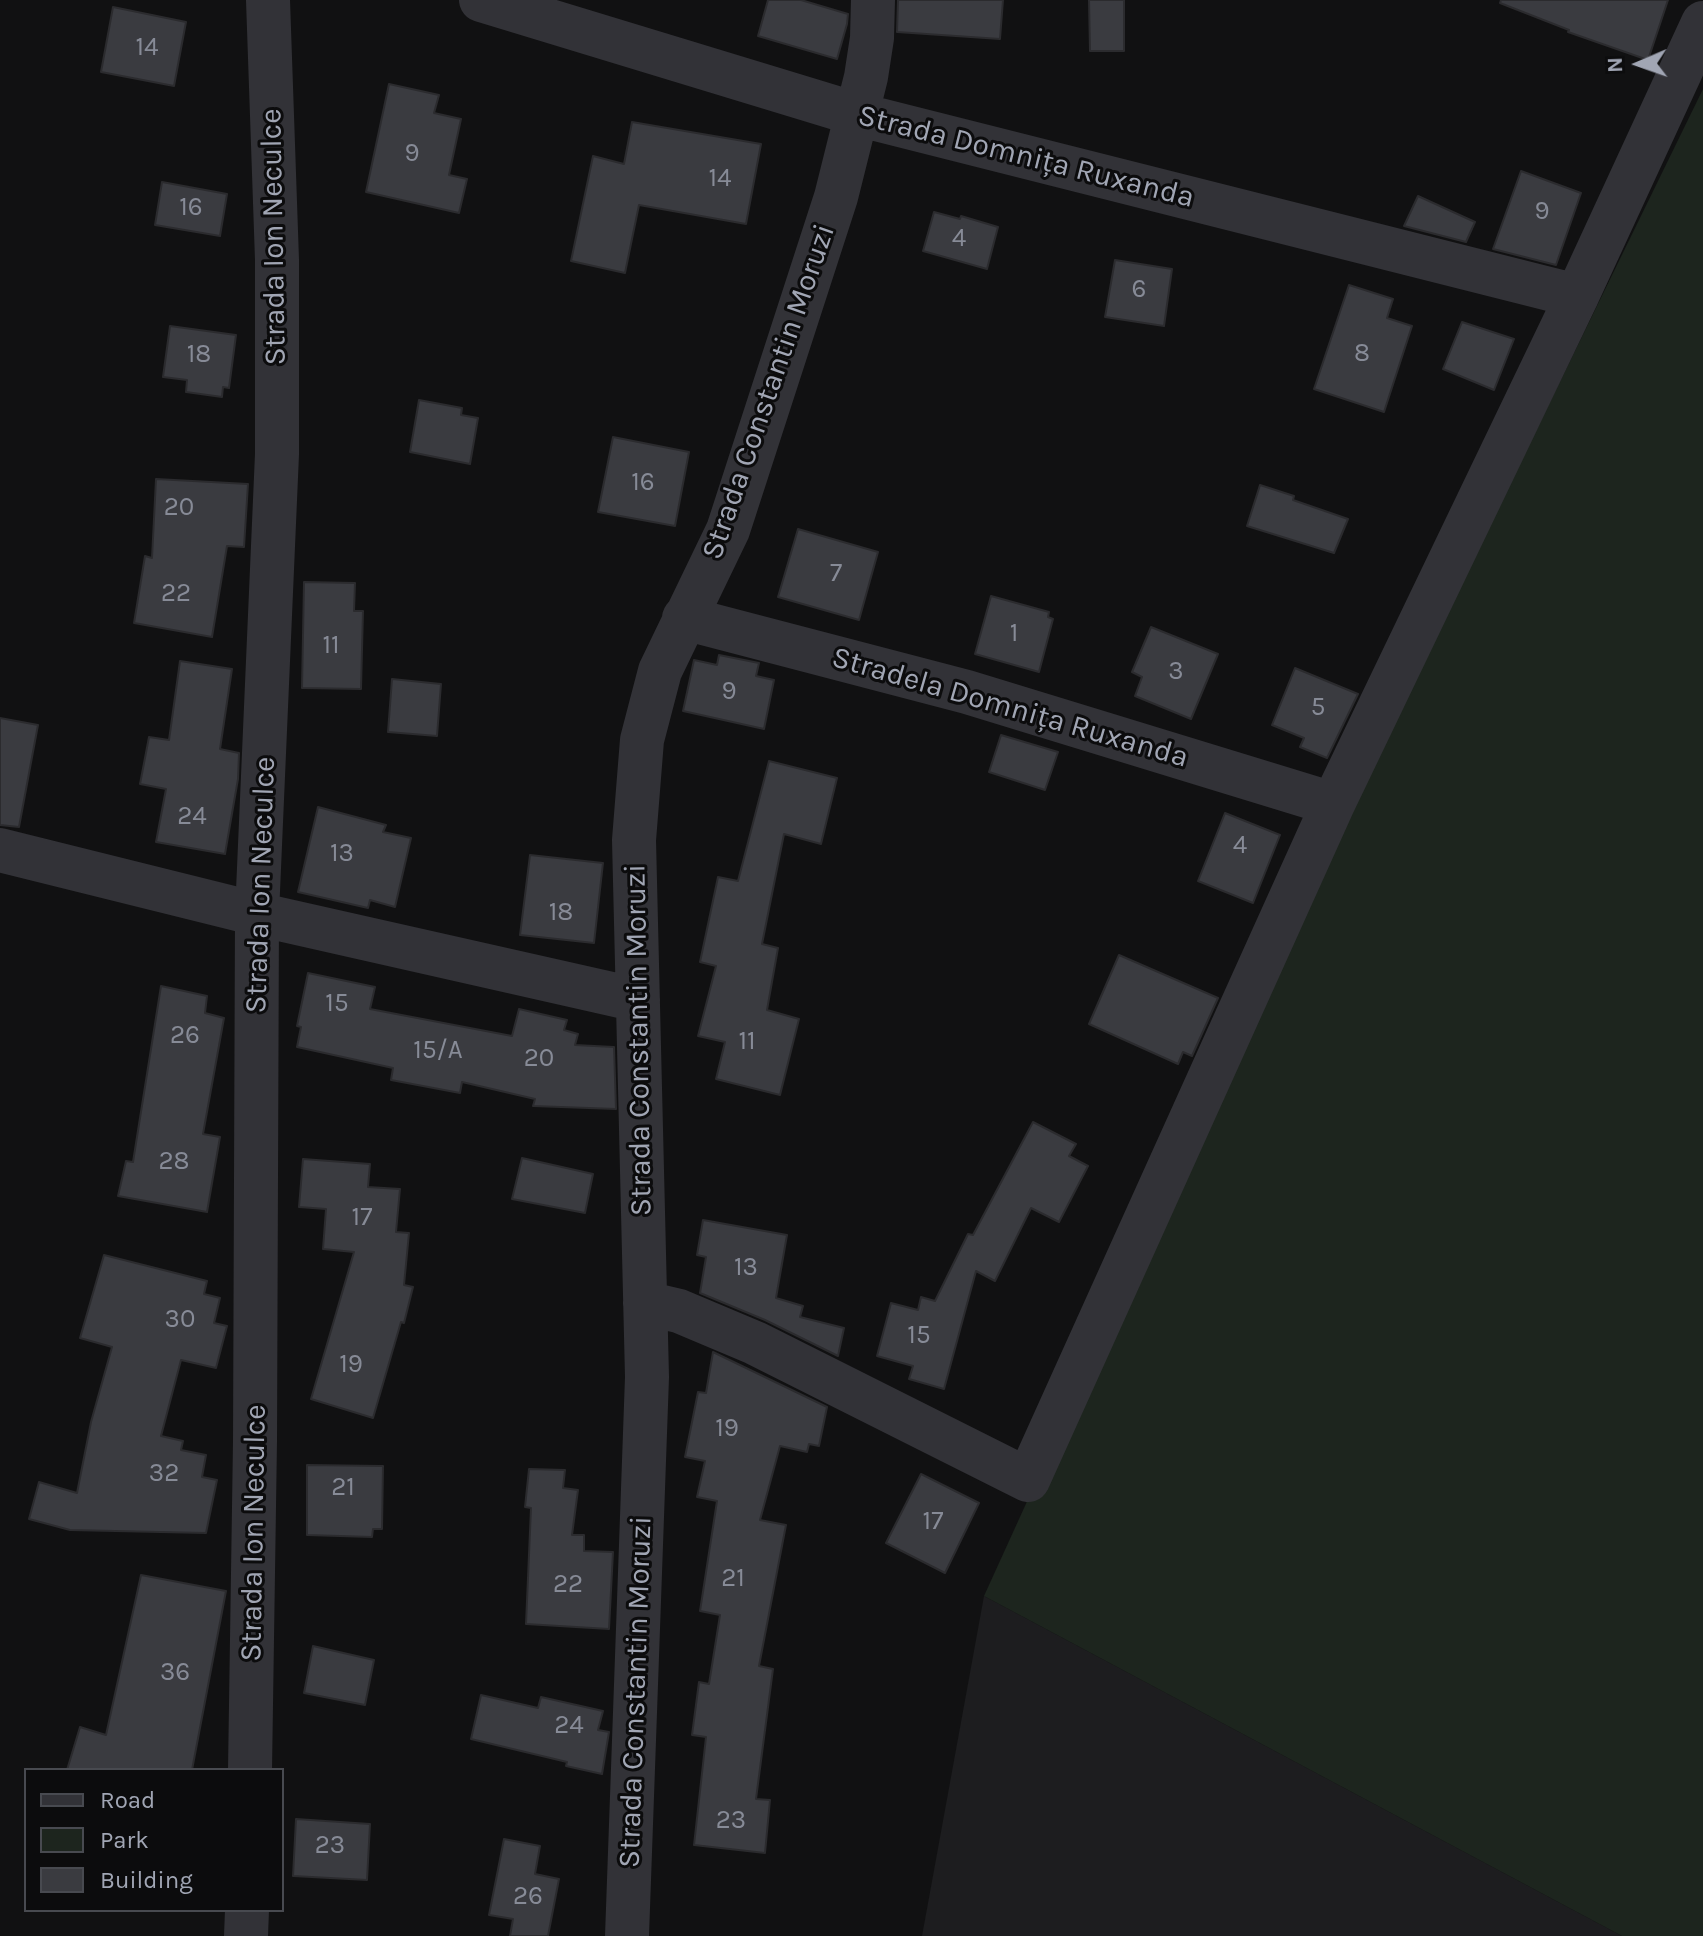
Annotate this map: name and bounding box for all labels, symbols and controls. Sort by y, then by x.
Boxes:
north arrow [1599,24,1679,104]
house number: 14 [135,32,159,64]
text: N [1602,56,1628,73]
street label: Strada Domnița Ruxanda [854,98,1198,216]
street label: Strada Ion Neculce [254,108,294,366]
house number: 9 [404,138,420,170]
house number: 14 [708,163,732,195]
house number: 16 [179,192,203,224]
house number: 9 [1534,196,1550,228]
street label: Strada Constantin Moruzi [695,220,843,564]
house number: 4 [952,223,966,255]
house number: 6 [1132,274,1146,306]
house number: 8 [1354,338,1370,370]
house number: 18 [187,339,211,371]
house number: 16 [631,467,655,499]
house number: 20 [164,492,194,524]
house number: 7 [830,558,842,590]
house number: 22 [161,578,191,610]
house number: 1 [1010,618,1018,650]
house number: 11 [322,630,340,662]
street label: Stradela Domnița Ruxanda [828,640,1192,776]
house number: 3 [1168,656,1184,688]
house number: 9 [721,676,737,708]
house number: 5 [1311,692,1325,724]
street label: Strada Ion Neculce [239,756,283,1014]
house number: 24 [177,801,207,833]
house number: 4 [1233,830,1247,862]
house number: 13 [330,838,354,870]
street label: Strada Constantin Moruzi [618,864,660,1216]
house number: 18 [549,897,573,929]
house number: 15 [325,988,349,1020]
house number: 26 [170,1020,200,1052]
house number: 11 [738,1026,756,1058]
house number: 15/A [413,1035,463,1067]
house number: 20 [524,1043,554,1075]
house number: 28 [158,1146,190,1178]
house number: 17 [352,1202,372,1234]
house number: 13 [734,1252,758,1284]
house number: 30 [165,1304,195,1336]
house number: 15 [907,1320,931,1352]
house number: 19 [339,1349,363,1381]
street label: Strada Ion Neculce [234,1404,274,1662]
house number: 19 [715,1413,739,1445]
house number: 32 [149,1458,179,1490]
house number: 21 [331,1472,355,1504]
house number: 17 [923,1506,943,1538]
street label: Strada Constantin Moruzi [612,1515,660,1869]
house number: 21 [721,1563,745,1595]
house number: 22 [553,1569,583,1601]
house number: 36 [160,1657,190,1689]
house number: 24 [554,1710,584,1742]
legend [24,1768,284,1912]
text: Road [100,1786,155,1814]
house number: 23 [716,1805,746,1837]
text: Park [100,1826,149,1854]
house number: 23 [315,1830,345,1862]
text: Building [100,1866,193,1894]
house number: 26 [513,1881,543,1913]

